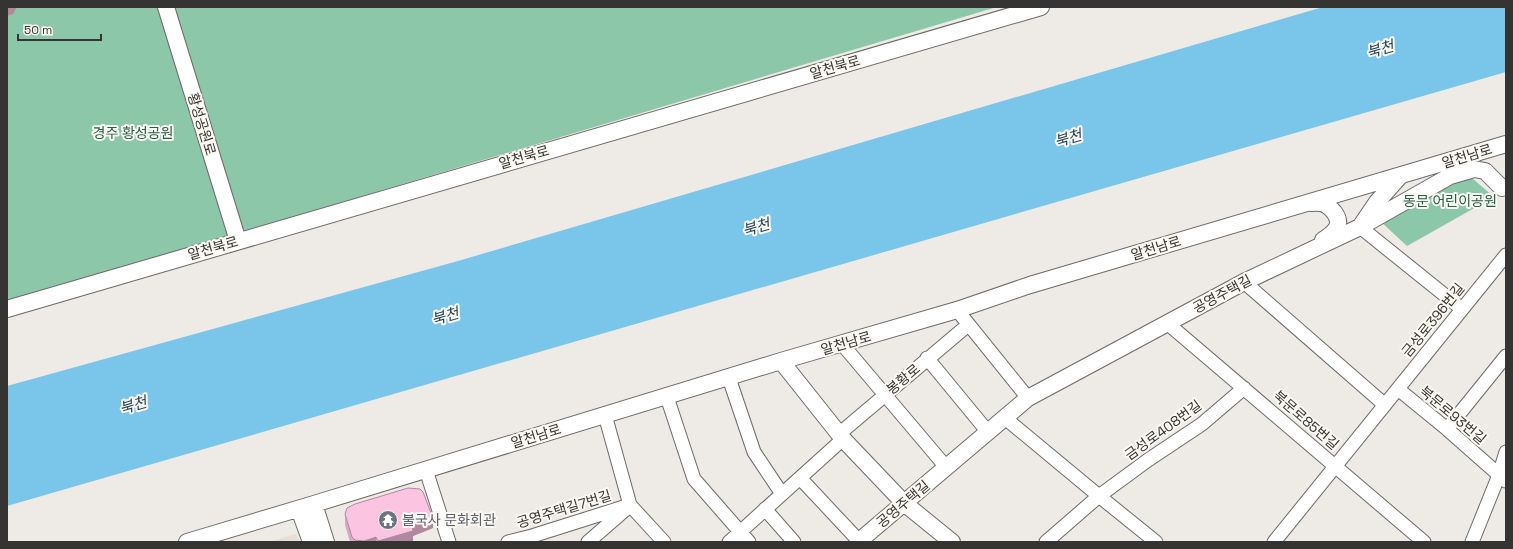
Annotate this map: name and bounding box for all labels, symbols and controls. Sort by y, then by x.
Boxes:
scale bar [18,16,101,42]
text: 50 m [24,22,52,38]
water label: 북천 [1364,35,1398,62]
street label: 알천북로 [808,51,862,83]
street label: 황성공원로 [184,91,220,158]
park label: 경주 황성공원 [93,124,173,142]
water label: 북천 [1052,124,1086,151]
street label: 알천남로 [1440,140,1494,172]
street label: 알천북로 [497,141,551,173]
park label: 동문 어린이공원 [1403,192,1497,210]
water label: 북천 [740,213,774,240]
street label: 알천북로 [186,232,240,264]
street label: 알천남로 [1129,232,1183,264]
street label: 공영주택길 [1189,271,1255,317]
street label: 금성로396번길 [1398,279,1468,361]
water label: 북천 [429,302,463,329]
street label: 알천남로 [819,327,873,359]
street label: 봉황로 [882,360,924,398]
street label: 북문로93번길 [1416,382,1490,448]
street label: 북문로85번길 [1269,386,1343,454]
water label: 북천 [117,391,151,418]
street label: 금성로408번길 [1121,396,1205,464]
street label: 알천남로 [509,420,563,452]
street label: 공영주택길 [873,476,933,532]
street label: 공영주택길7번길 [514,486,614,532]
temple icon: 불국사 문화회관 [377,509,399,531]
place label: 불국사 문화회관 [402,511,496,529]

